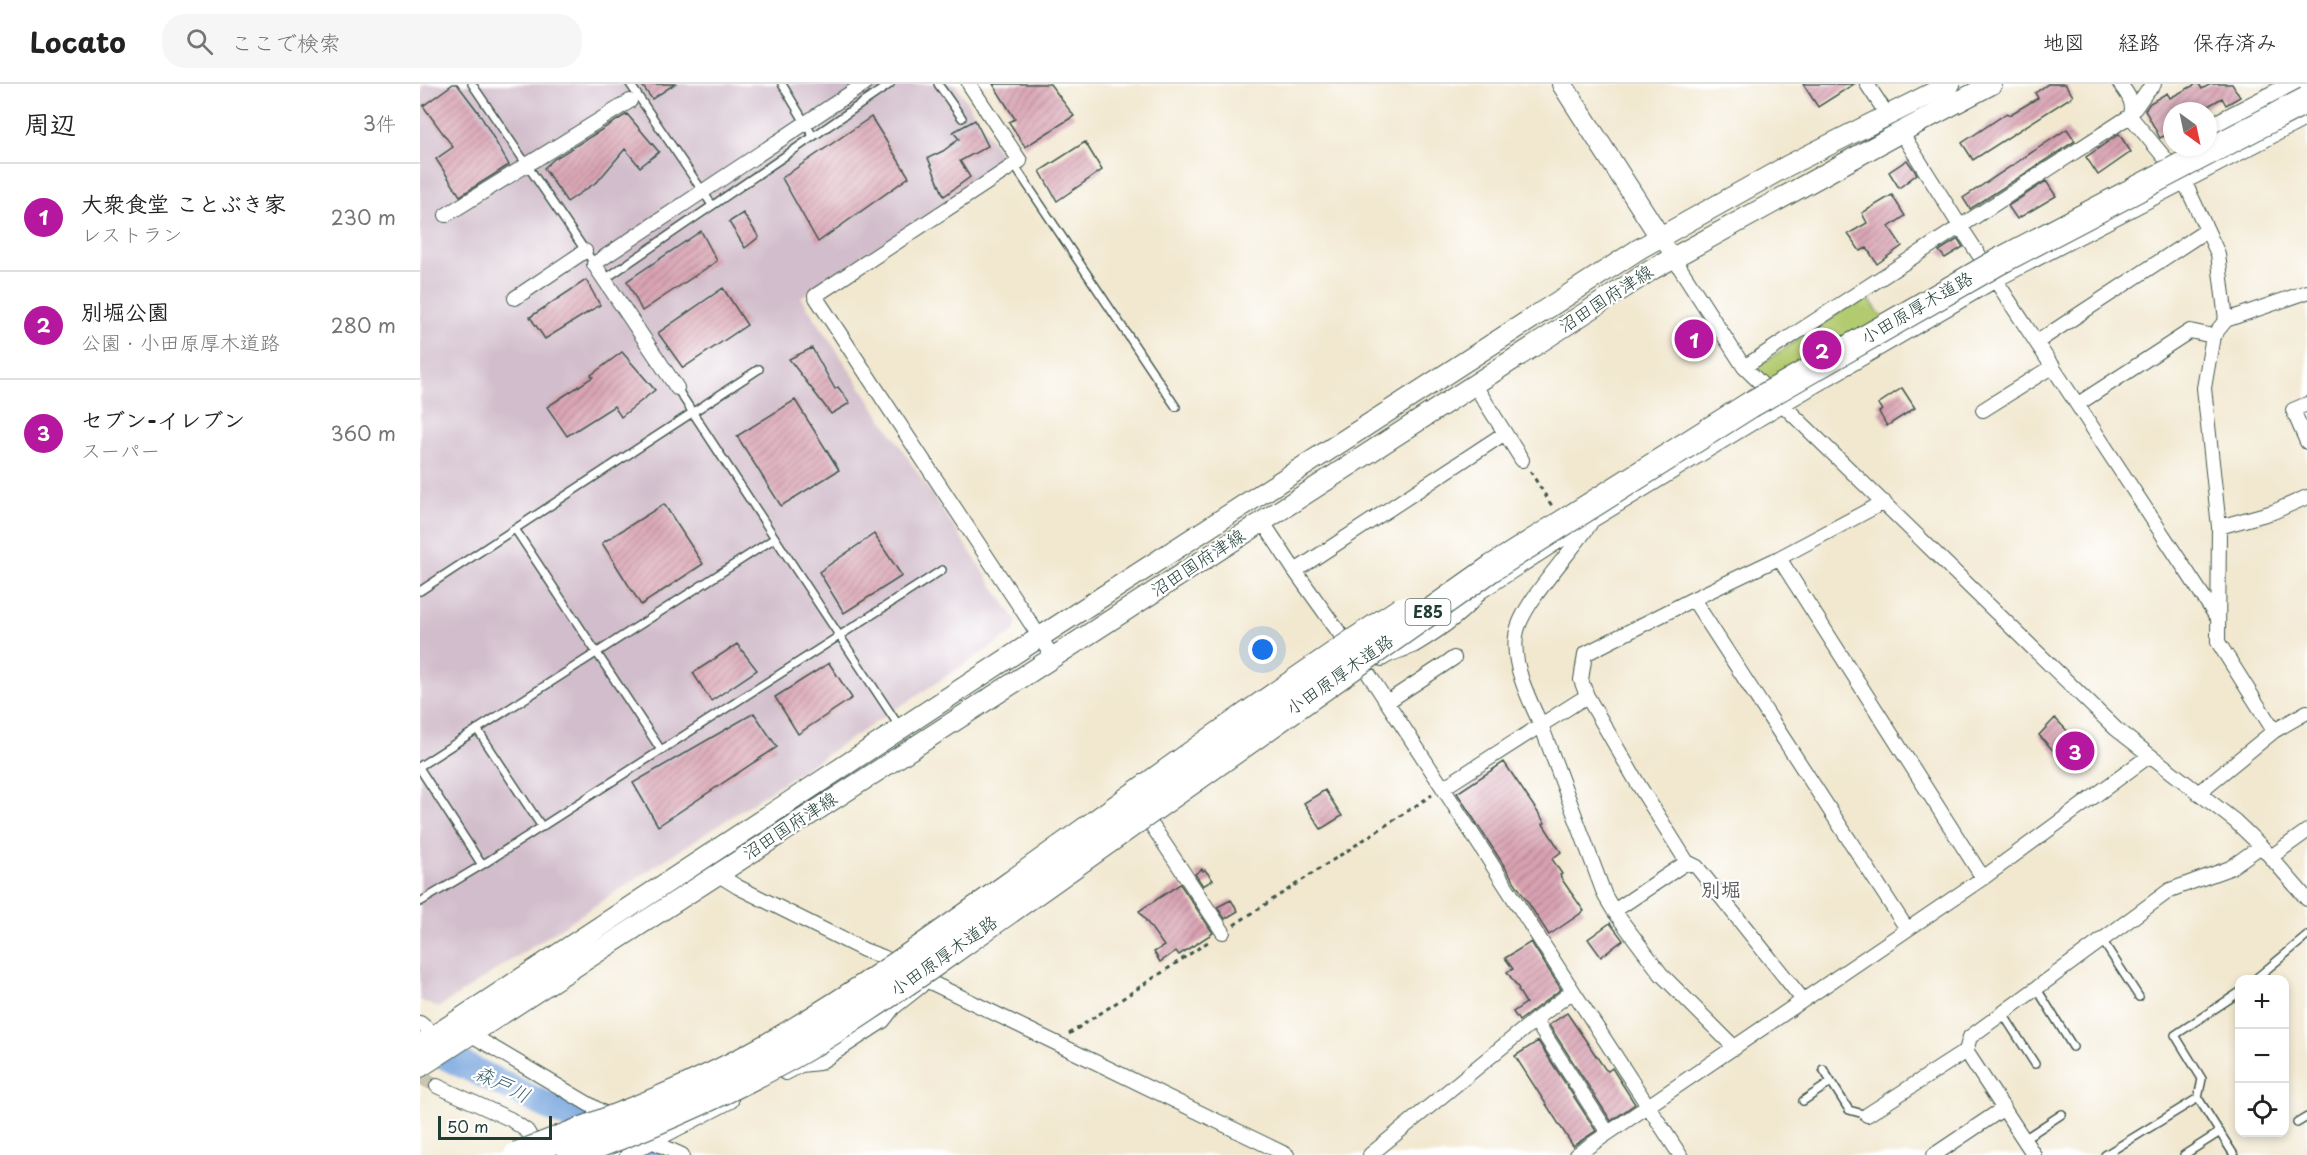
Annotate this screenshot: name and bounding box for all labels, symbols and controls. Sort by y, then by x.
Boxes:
search box [162,14,582,68]
text: Locato [30,20,126,63]
icon: search [183,25,216,58]
text: ここで検索 [231,25,341,58]
text: 地図 [2043,25,2085,57]
text: 経路 [2118,25,2160,57]
text: 保存済み [2193,25,2277,57]
north arrow [2163,102,2217,156]
text: 周辺 [24,104,76,143]
text: 3件 [363,108,396,138]
text: 大衆食堂 ことぶき家 [81,186,286,219]
text: 1 [39,202,48,232]
text: 230 m [331,202,396,232]
text: レストラン [81,219,183,249]
street label: 沼田国府津線 [1553,257,1658,338]
street label: 小田原厚木道路 [1855,264,1978,350]
text: 別堀公園 [81,294,169,327]
text: 2 [36,310,51,340]
text: 280 m [331,310,396,340]
pin: 1 [1674,316,1714,362]
text: 公園 · 小田原厚木道路 [81,327,280,357]
pin: 2 [1802,328,1842,372]
text: セブン-イレブン [81,402,245,435]
text: 3 [37,418,50,448]
text: 360 m [330,418,396,448]
text: スーパー [81,435,160,465]
street label: 沼田国府津線 [1145,521,1250,602]
road number: E85 [1406,599,1450,625]
street label: 小田原厚木道路 [1280,627,1398,721]
your location [1248,635,1277,664]
pin: 3 [2056,728,2094,774]
street label: 沼田国府津線 [737,784,842,865]
district label: 別堀 [1701,874,1741,904]
street label: 小田原厚木道路 [884,908,1002,1002]
map controls [2235,975,2289,1137]
button: + [2235,975,2289,1029]
button: − [2235,1029,2289,1083]
water label: 森戸川 [469,1056,536,1110]
button: locate [2235,1083,2289,1137]
scale bar [438,1113,552,1140]
text: 50 m [447,1114,488,1138]

